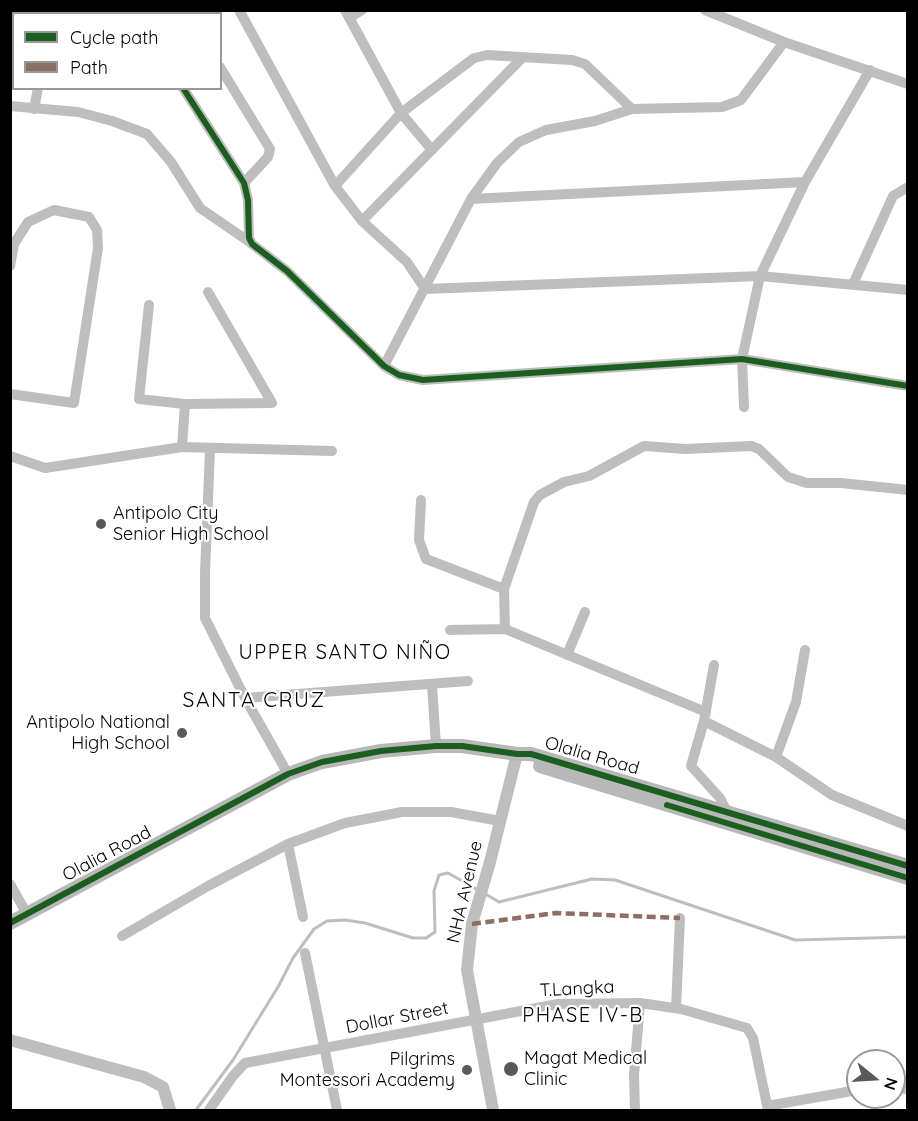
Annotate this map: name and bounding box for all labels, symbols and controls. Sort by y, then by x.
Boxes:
legend [12,12,222,90]
text: Cycle path [70,26,158,49]
text: Path [70,56,108,79]
place label: Antipolo City Senior High School [113,503,269,546]
marker: Antipolo City Senior High School [94,517,108,531]
district label: UPPER SANTO NIÑO [239,641,451,665]
district label: SANTA CRUZ [183,688,325,714]
place label: Antipolo National High School [26,712,170,754]
marker: Antipolo National High School [175,726,189,740]
street label: Olalia Road [542,732,642,780]
street label: Olalia Road [59,822,155,886]
street label: NHA Avenue [443,839,487,945]
street label: T.Langka [539,976,615,1002]
street label: Dollar Street [344,997,450,1039]
district label: PHASE IV-B [522,1004,644,1028]
place label: Magat Medical Clinic [524,1048,647,1090]
place label: Pilgrims Montessori Academy [280,1049,455,1092]
north arrow [846,1049,906,1109]
marker: Magat Medical Clinic [502,1060,520,1078]
marker: Pilgrims Montessori Academy [460,1063,474,1077]
text: N [880,1075,903,1093]

